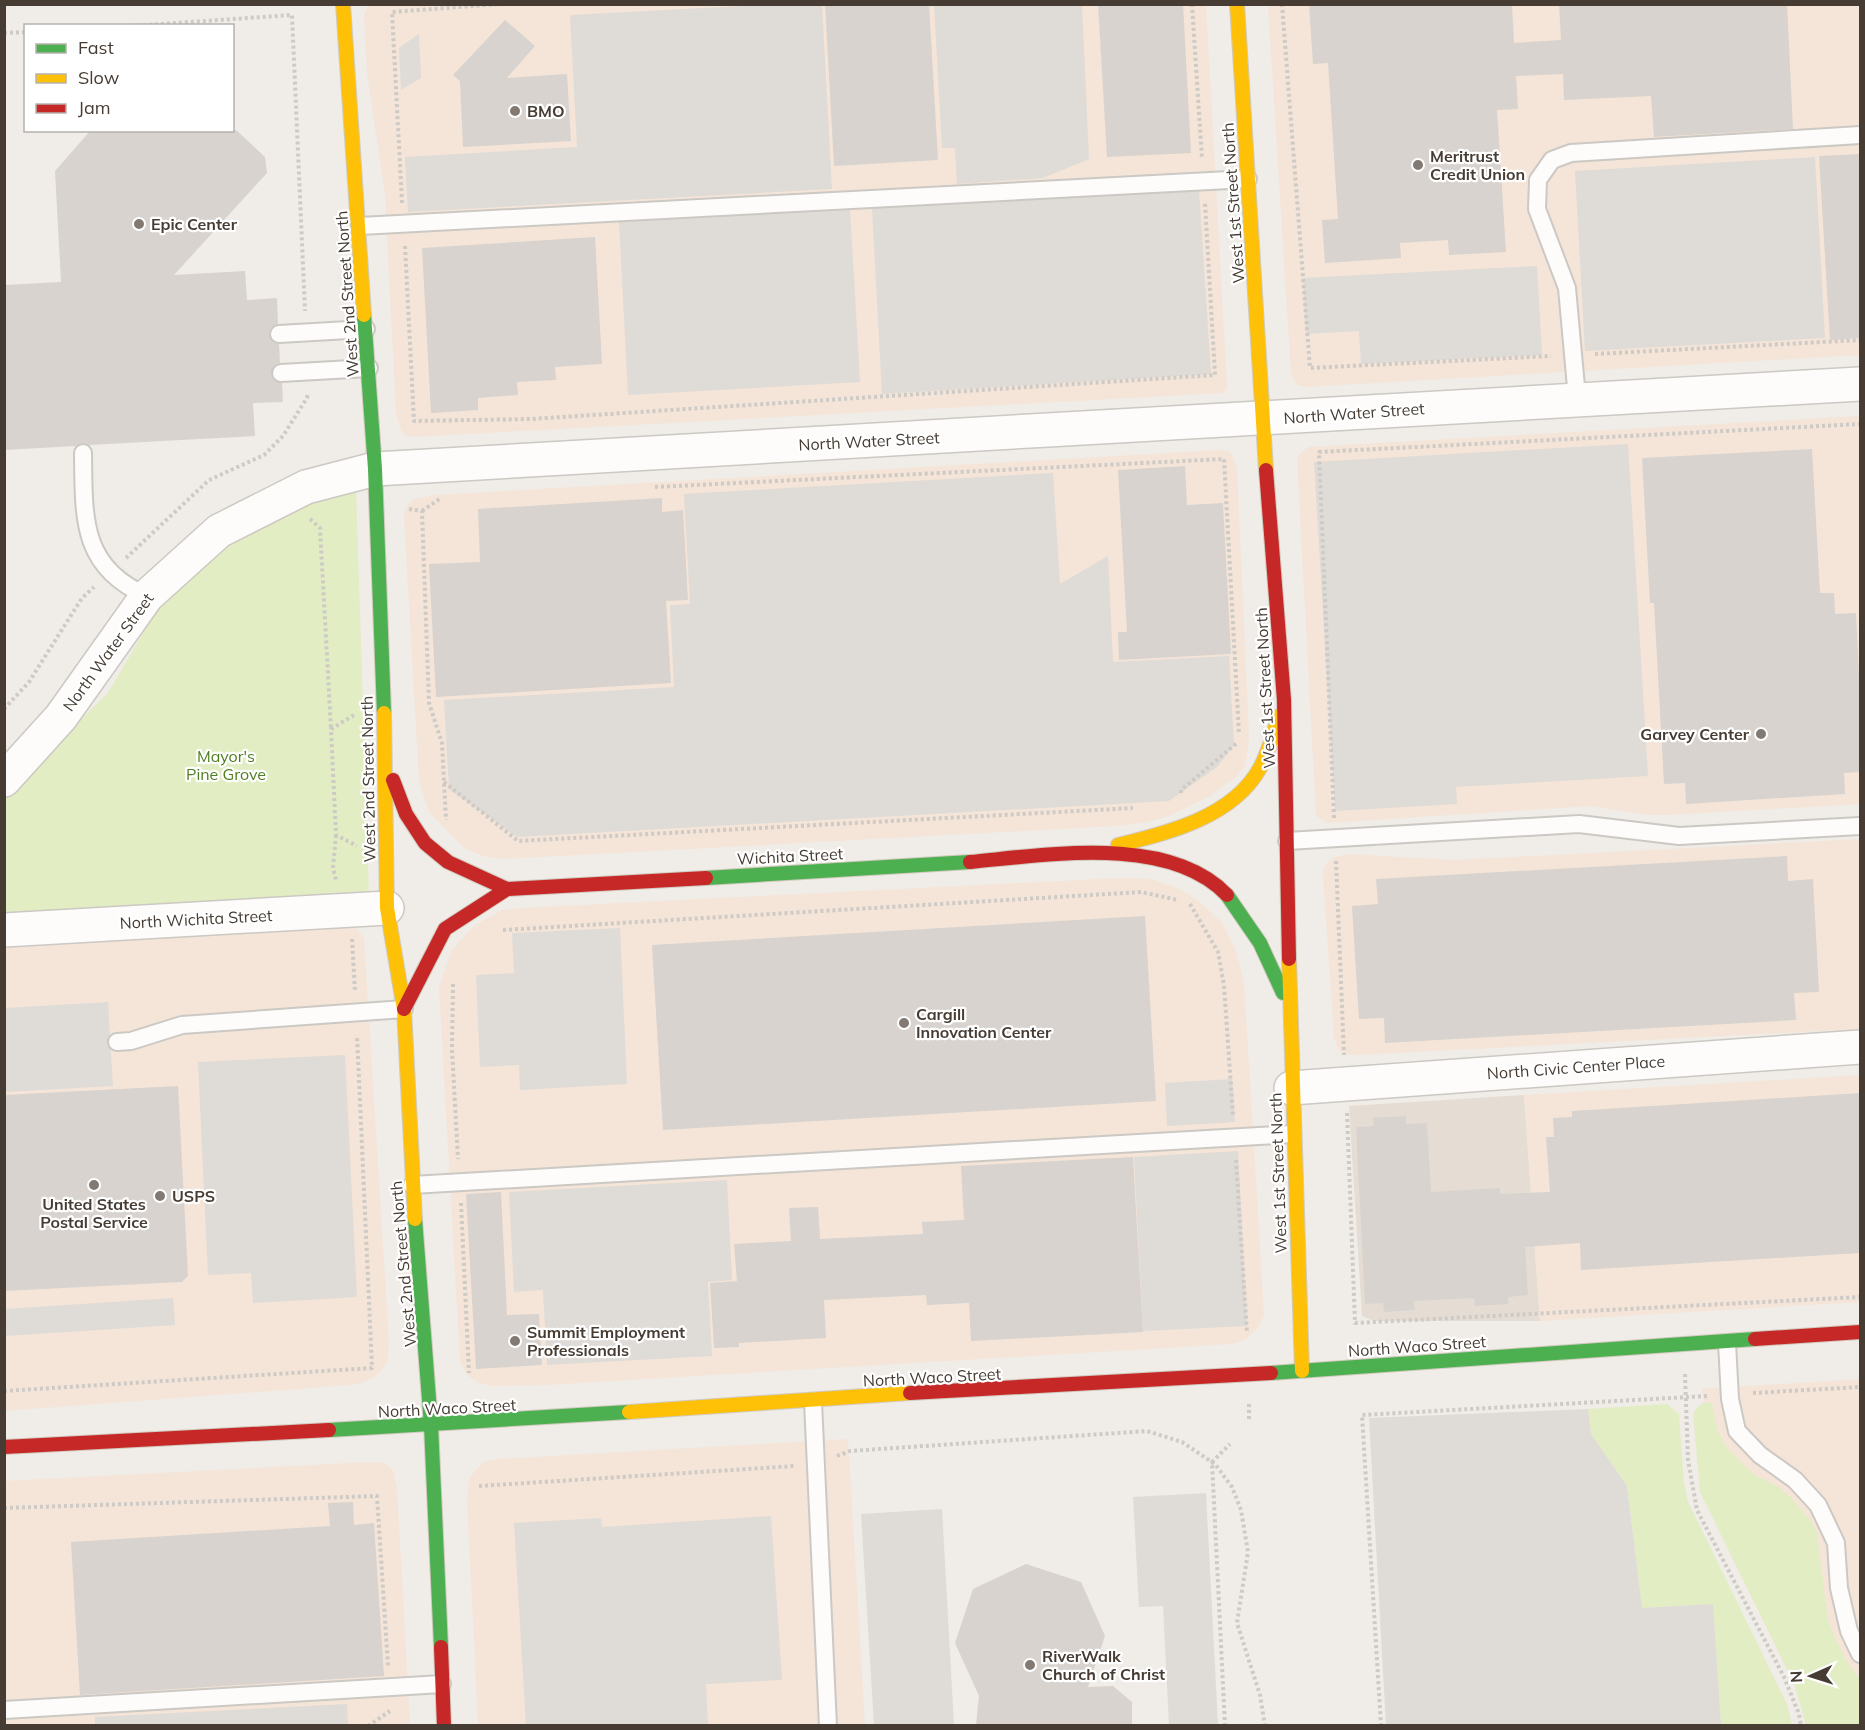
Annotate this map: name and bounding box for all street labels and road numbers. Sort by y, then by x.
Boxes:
street label: West 1st Street North [1217,122,1249,284]
street label: West 2nd Street North [331,210,363,378]
street label: North Water Street [1283,398,1426,428]
street label: North Water Street [798,427,941,455]
street label: North Water Street [58,589,158,715]
street label: West 1st Street North [1251,607,1279,769]
street label: West 2nd Street North [357,696,379,862]
street label: Wichita Street [736,843,844,869]
street label: North Wichita Street [119,905,273,933]
street label: North Civic Center Place [1486,1051,1666,1083]
street label: West 1st Street North [1265,1092,1291,1254]
street label: West 2nd Street North [386,1180,420,1348]
street label: North Waco Street [1347,1331,1487,1361]
street label: North Waco Street [862,1363,1002,1391]
street label: North Waco Street [377,1394,517,1422]

